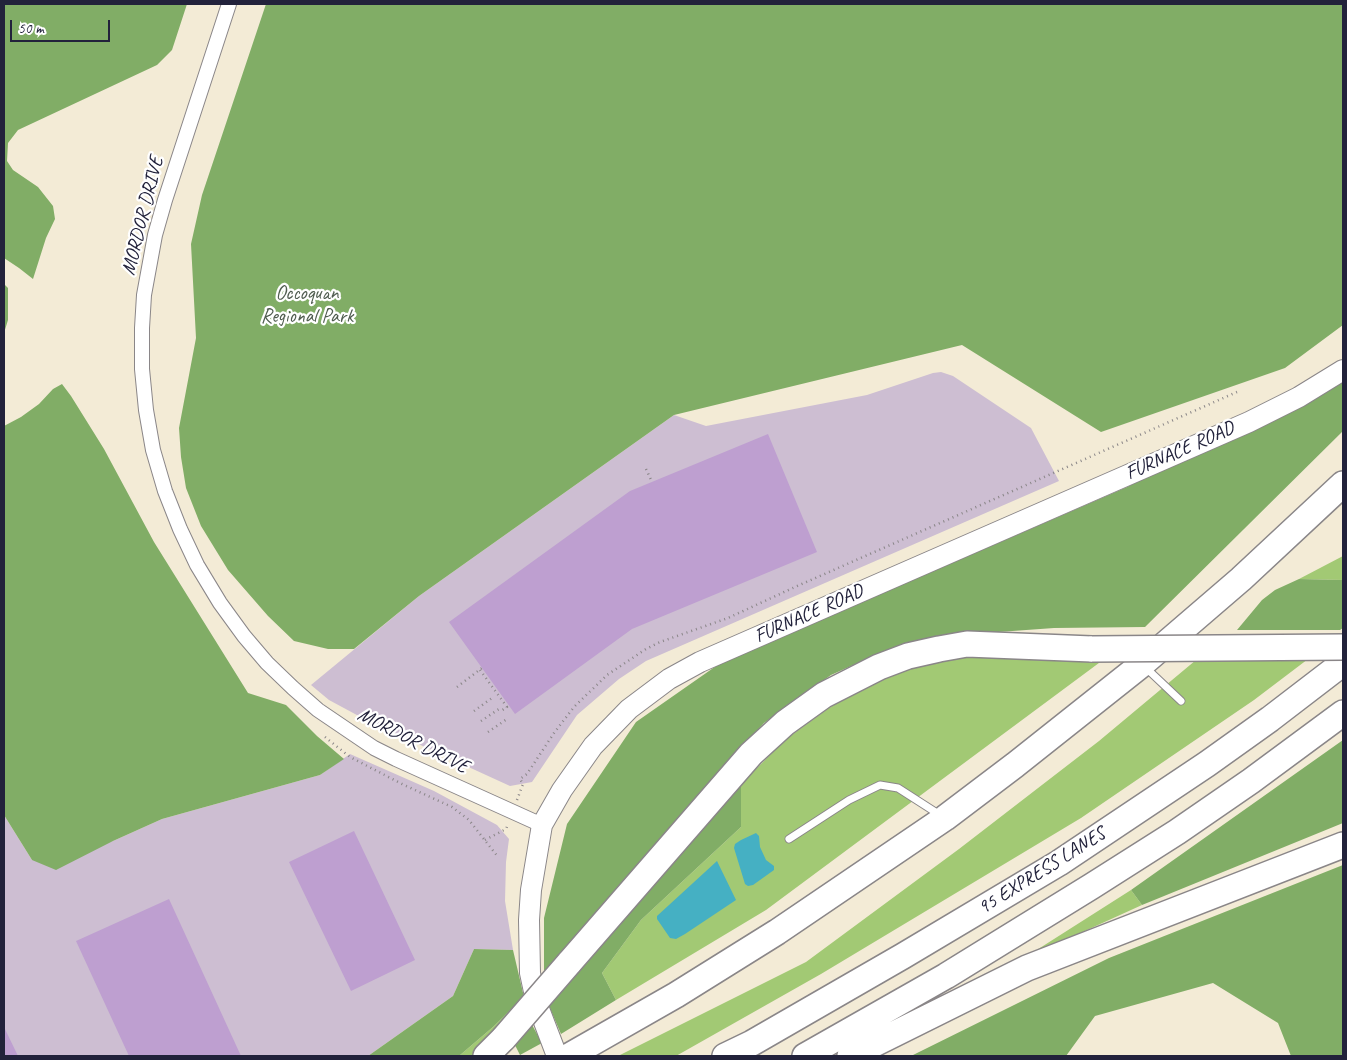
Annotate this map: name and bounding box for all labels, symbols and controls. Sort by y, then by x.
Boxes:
scale bar [12,10,112,42]
text: 50 m [18,19,44,38]
street label: MORDOR DRIVE [117,154,169,278]
park label: Occoquan Regional Park [261,282,353,329]
street label: FURNACE ROAD [1122,416,1238,486]
street label: FURNACE ROAD [751,579,867,649]
street label: MORDOR DRIVE [354,703,472,779]
street label: 95 EXPRESS LANES [974,822,1110,920]

